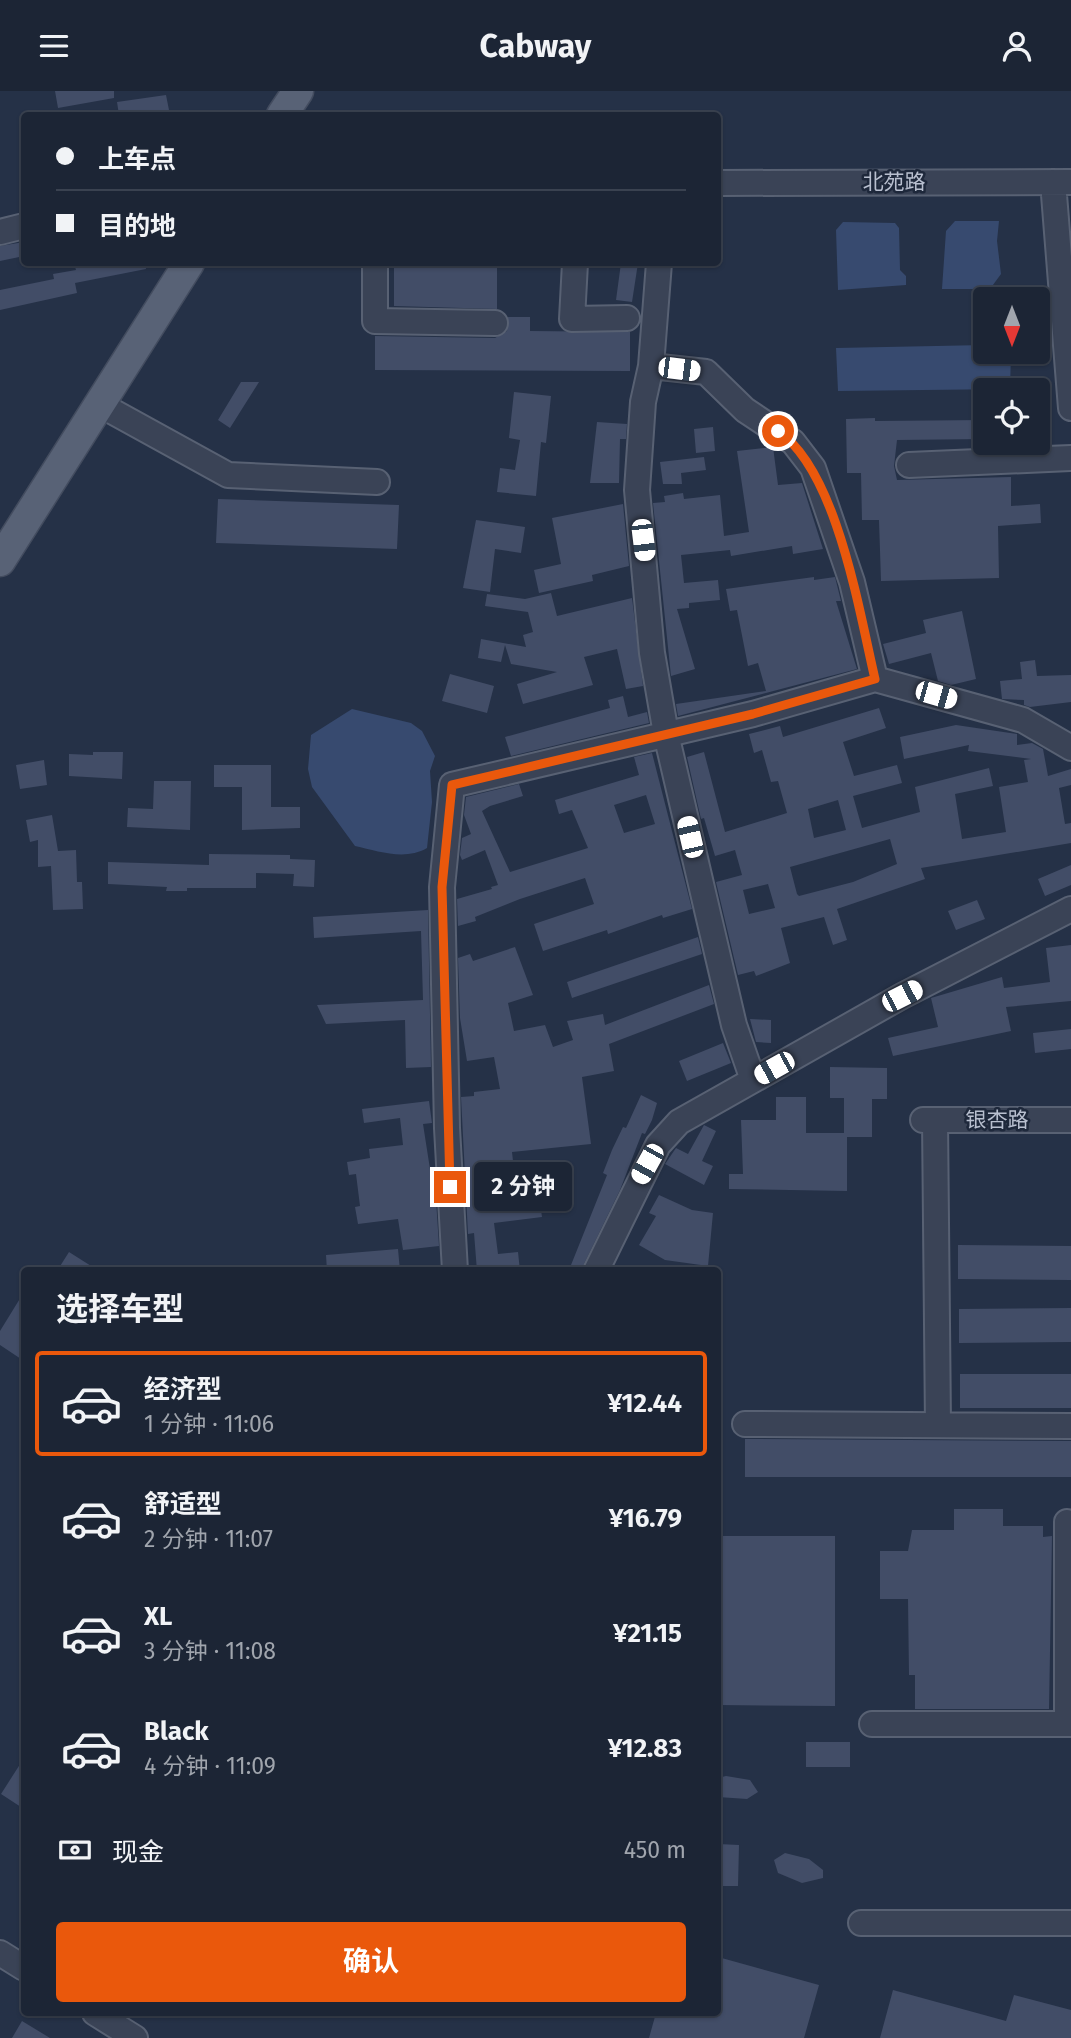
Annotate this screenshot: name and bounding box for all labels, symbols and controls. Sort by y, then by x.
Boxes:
icon: menu [35,27,73,65]
text: Cabway [480,27,591,65]
icon: person [998,27,1036,65]
text: 上车点 [98,144,176,175]
street label: 北苑路 [863,169,926,195]
text: 目的地 [98,211,176,242]
north arrow [973,287,1050,364]
map controls [973,287,1050,455]
car [657,356,702,382]
button: locate [973,378,1050,455]
route start [762,415,794,447]
car [631,518,656,562]
car [913,679,960,711]
car [676,814,705,860]
car [879,977,926,1015]
car [751,1049,798,1087]
street label: 银杏路 [966,1107,1029,1133]
car [628,1141,667,1187]
callout: 2 分钟 [475,1163,572,1211]
route end [434,1171,466,1203]
text: 2 分钟 [491,1172,555,1200]
text: 选择车型 [56,1290,184,1328]
icon: car [60,1372,123,1435]
text: 经济型 [144,1374,222,1405]
text: ¥12.44 [607,1388,682,1419]
text: 1 分钟 · 11:06 [144,1410,274,1438]
icon: car [60,1487,123,1550]
text: 舒适型 [144,1489,222,1520]
text: ¥16.79 [609,1503,682,1534]
text: 2 分钟 · 11:07 [144,1525,273,1553]
text: XL [144,1601,172,1632]
icon: car [60,1602,123,1665]
text: ¥21.15 [613,1618,682,1649]
text: 3 分钟 · 11:08 [144,1637,276,1665]
text: Black [144,1716,209,1747]
icon: car [60,1717,123,1780]
text: ¥12.83 [608,1733,682,1764]
text: 4 分钟 · 11:09 [144,1752,276,1780]
icon: cash [56,1831,94,1869]
text: 450 m [624,1836,686,1864]
text: 现金 [112,1837,164,1868]
button: 确认 [56,1922,686,2002]

